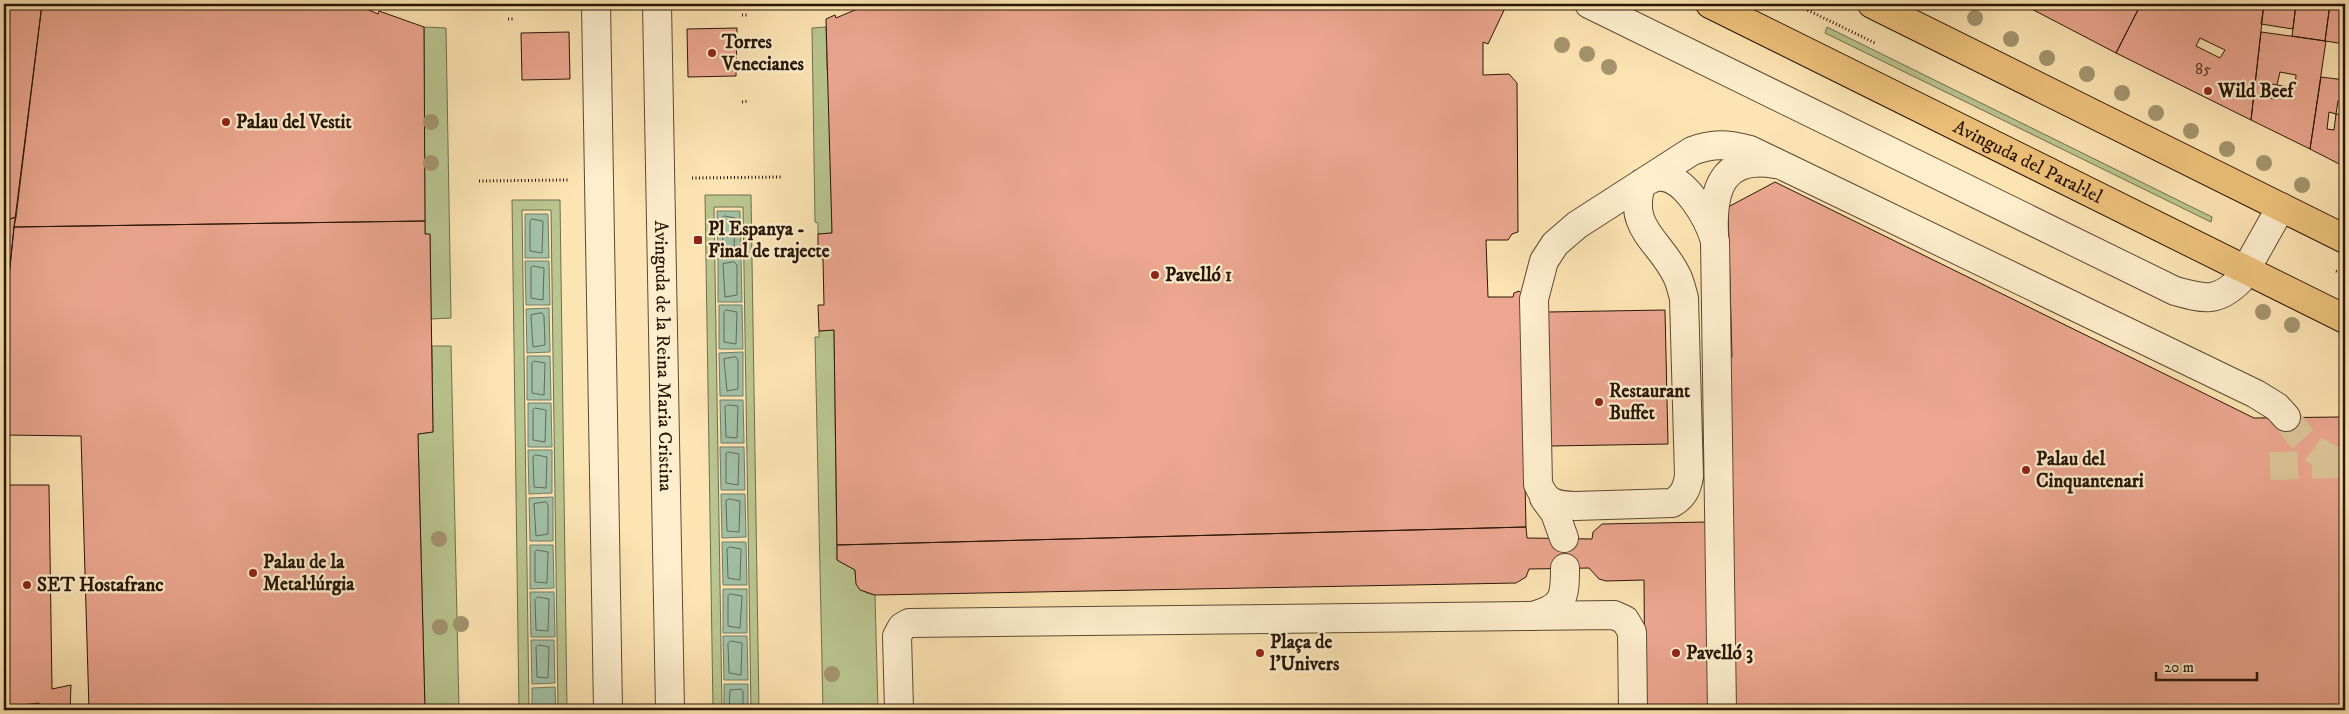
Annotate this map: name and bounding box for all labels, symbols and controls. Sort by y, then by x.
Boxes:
place label: Torres Venecianes [721,31,804,76]
marker: Torres Venecianes [706,47,718,59]
house number: 85 [2195,59,2211,79]
place label: Wild Beef [2217,80,2297,103]
marker: Wild Beef [2202,85,2214,97]
place label: Palau del Vestit [236,111,352,134]
street label: Avinguda del Paral·lel [1950,115,2107,209]
marker: Palau del Vestit [220,116,232,128]
place label: Pl Espanya - Final de trajecte [708,218,830,264]
street label: Avinguda de la Reina Maria Cristina [649,220,677,492]
marker: Pl Espanya - Final de trajecte [692,234,704,246]
place label: Pavelló 1 [1165,264,1232,287]
marker: Pavelló 1 [1149,269,1161,281]
place label: Restaurant Buffet [1609,380,1691,425]
marker: Restaurant Buffet [1593,396,1605,408]
place label: Palau del Cinquantenari [2036,448,2144,494]
marker: Palau del Cinquantenari [2020,464,2032,476]
place label: Palau de la Metal·lúrgia [263,551,355,596]
marker: Palau de la Metal·lúrgia [247,567,259,579]
place label: SET Hostafranc [37,574,164,597]
marker: SET Hostafranc [21,579,33,591]
place label: Plaça de l'Univers [1269,631,1340,676]
place label: Pavelló 3 [1686,642,1753,665]
marker: Plaça de l'Univers [1254,647,1266,659]
marker: Pavelló 3 [1670,647,1682,659]
scale bar [2156,649,2258,681]
text: 20 m [2164,658,2194,677]

